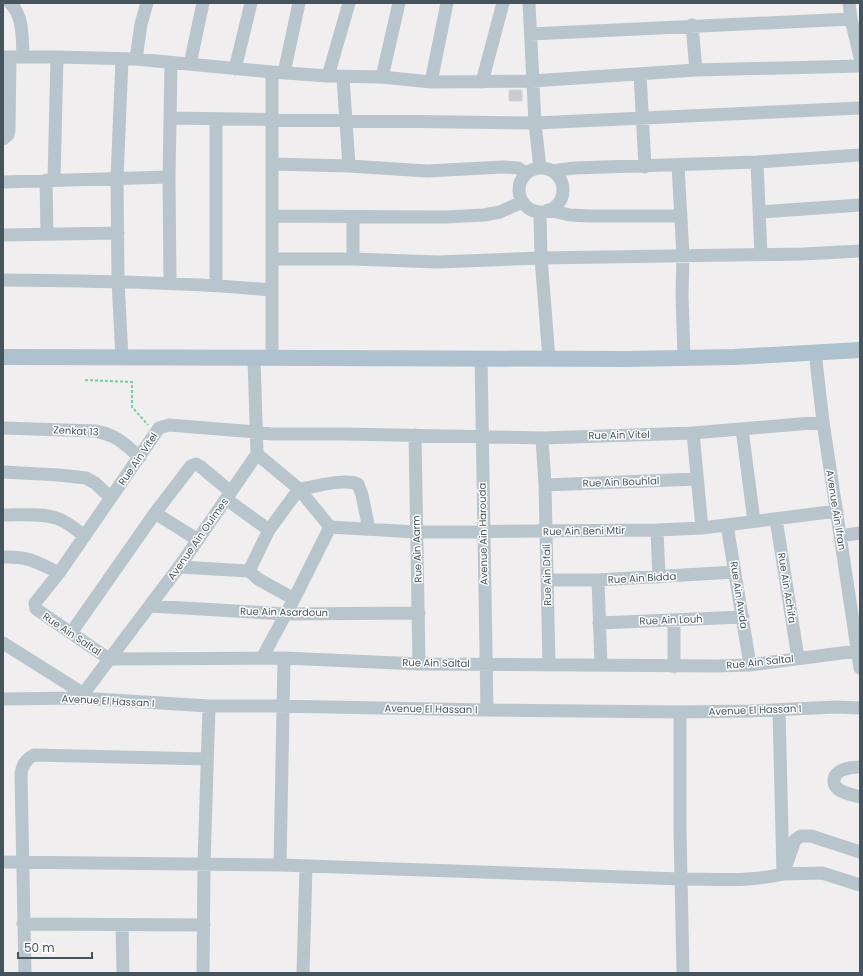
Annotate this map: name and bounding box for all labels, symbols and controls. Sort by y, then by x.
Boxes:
street label: Zenkat 13 [53,422,99,440]
street label: Rue Ain Vitel [588,427,650,443]
street label: Rue Ain Vitel [115,429,161,489]
street label: Avenue Ain Ifran [822,469,850,551]
street label: Rue Ain Bouhlal [582,473,660,491]
street label: Avenue Ain Harouda [475,483,491,585]
street label: Avenue Ain Oulmes [164,495,232,583]
street label: Rue Ain Aarm [408,515,426,583]
street label: Rue Ain Beni Mtir [543,523,625,539]
street label: Rue Ain Dfali [539,544,555,606]
street label: Rue Ain Achifa [774,552,800,624]
street label: Rue Ain Awda [726,560,752,630]
street label: Rue Ain Bidda [607,569,677,587]
street label: Rue Ain Asardoun [240,604,328,620]
street label: Rue Ain Saltal [40,609,104,659]
street label: Rue Ain Louh [639,611,703,629]
street label: Rue Ain Saltal [726,651,794,673]
street label: Rue Ain Saltal [402,655,470,671]
street label: Avenue El Hassan I [61,691,155,711]
street label: Avenue El Hassan I [384,701,478,717]
street label: Avenue El Hassan I [708,701,802,719]
scale bar [18,934,92,960]
text: 50 m [24,939,55,956]

